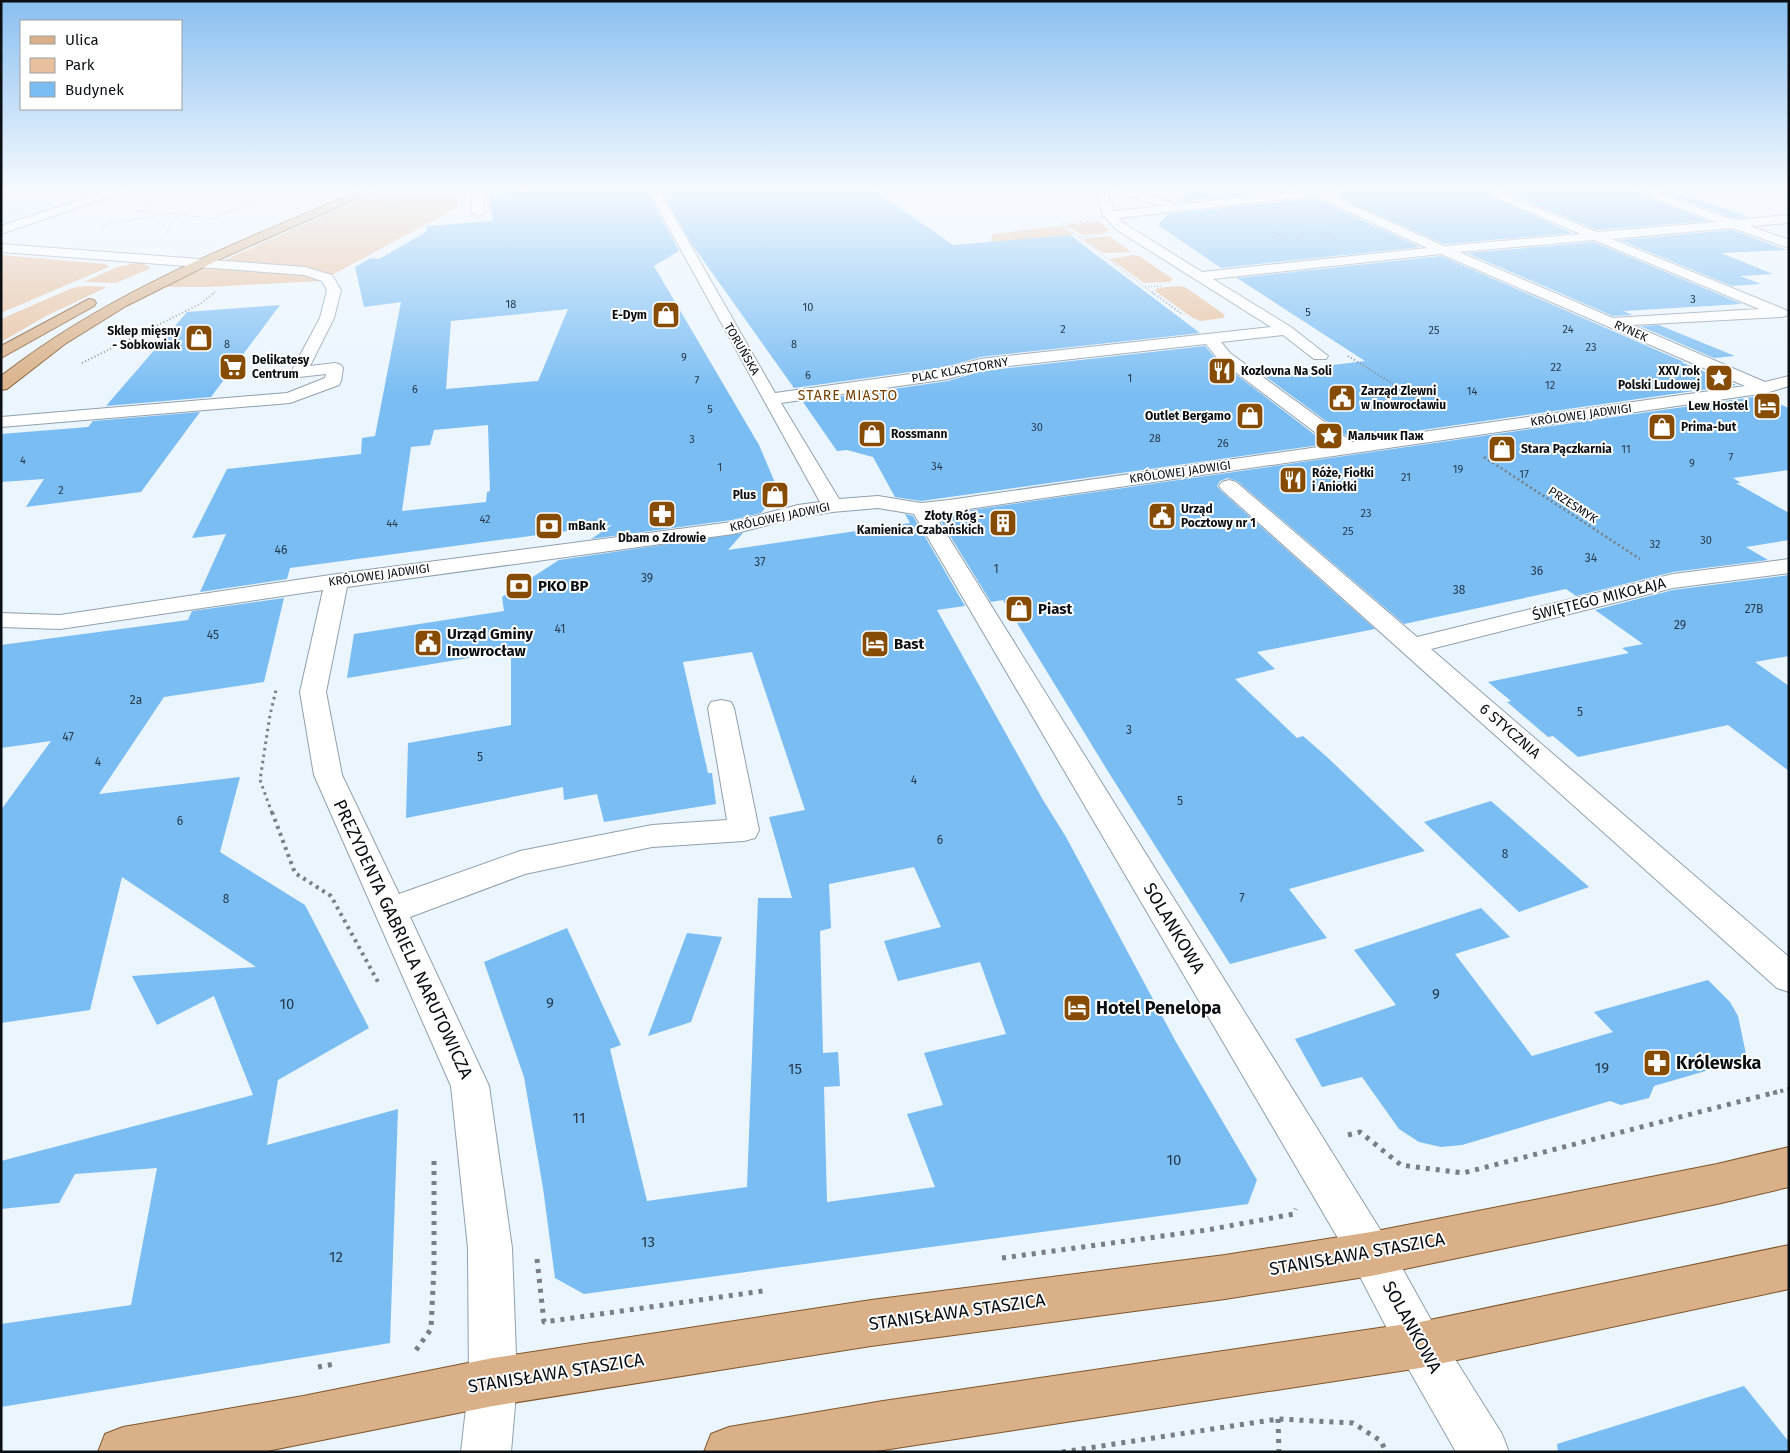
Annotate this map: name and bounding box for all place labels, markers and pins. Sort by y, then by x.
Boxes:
shop icon: E-Dym [651,300,681,330]
place label: E-Dym [612,308,647,322]
shop icon: Sklep mięsny - Sobkowiak [184,323,214,353]
place label: Sklep mięsny - Sobkowiak [107,324,181,352]
supermarket icon: Delikatesy Centrum [218,352,248,382]
place label: Delikatesy Centrum [252,353,310,381]
restaurant icon: Kozlovna Na Soli [1207,356,1237,386]
place icon: XXV rok Polski Ludowej [1704,363,1734,393]
place label: Kozlovna Na Soli [1241,364,1332,378]
place label: XXV rok Polski Ludowej [1618,364,1700,392]
public building icon: Zarząd Zlewni w Inowrocławiu [1327,383,1357,413]
place label: Zarząd Zlewni w Inowrocławiu [1361,384,1446,412]
hotel icon: Lew Hostel [1752,391,1782,421]
place label: Lew Hostel [1688,399,1748,413]
shop icon: Outlet Bergamo [1235,401,1265,431]
place label: Outlet Bergamo [1145,409,1231,423]
shop icon: Prima-but [1647,412,1677,442]
shop icon: Rossmann [857,419,887,449]
place label: Prima-but [1681,420,1737,434]
place icon: Мальчик Паж [1314,421,1344,451]
place label: Rossmann [891,427,947,441]
place label: Мальчик Паж [1348,429,1425,443]
shop icon: Stara Pączkarnia [1487,434,1517,464]
place label: Stara Pączkarnia [1521,442,1612,457]
restaurant icon: Róże, Fiołki i Aniołki [1278,465,1308,495]
place label: Róże, Fiołki i Aniołki [1312,466,1374,494]
shop icon: Plus [760,480,790,510]
place label: Plus [733,488,756,502]
pharmacy icon: Dbam o Zdrowie [647,499,677,529]
public building icon: Urząd Pocztowy nr 1 [1147,501,1177,531]
place label: Urząd Pocztowy nr 1 [1181,502,1256,530]
building icon: Złoty Róg - Kamienica Czabańskich [988,508,1018,538]
place label: Złoty Róg - Kamienica Czabańskich [857,509,984,537]
bank icon: mBank [534,511,564,541]
place label: mBank [568,519,606,533]
place label: Dbam o Zdrowie [618,531,706,545]
bank icon: PKO BP [504,571,534,601]
place label: PKO BP [538,577,588,595]
shop icon: Piast [1004,594,1034,624]
place label: Piast [1038,600,1073,618]
place label: Urząd Gminy Inowrocław [447,625,533,660]
public building icon: Urząd Gminy Inowrocław [413,628,443,658]
hotel icon: Bast [860,629,890,659]
place label: Bast [894,635,925,653]
hotel icon: Hotel Penelopa [1062,993,1092,1023]
place label: Hotel Penelopa [1096,997,1222,1019]
pharmacy icon: Królewska [1642,1048,1672,1078]
place label: Królewska [1676,1052,1762,1074]

